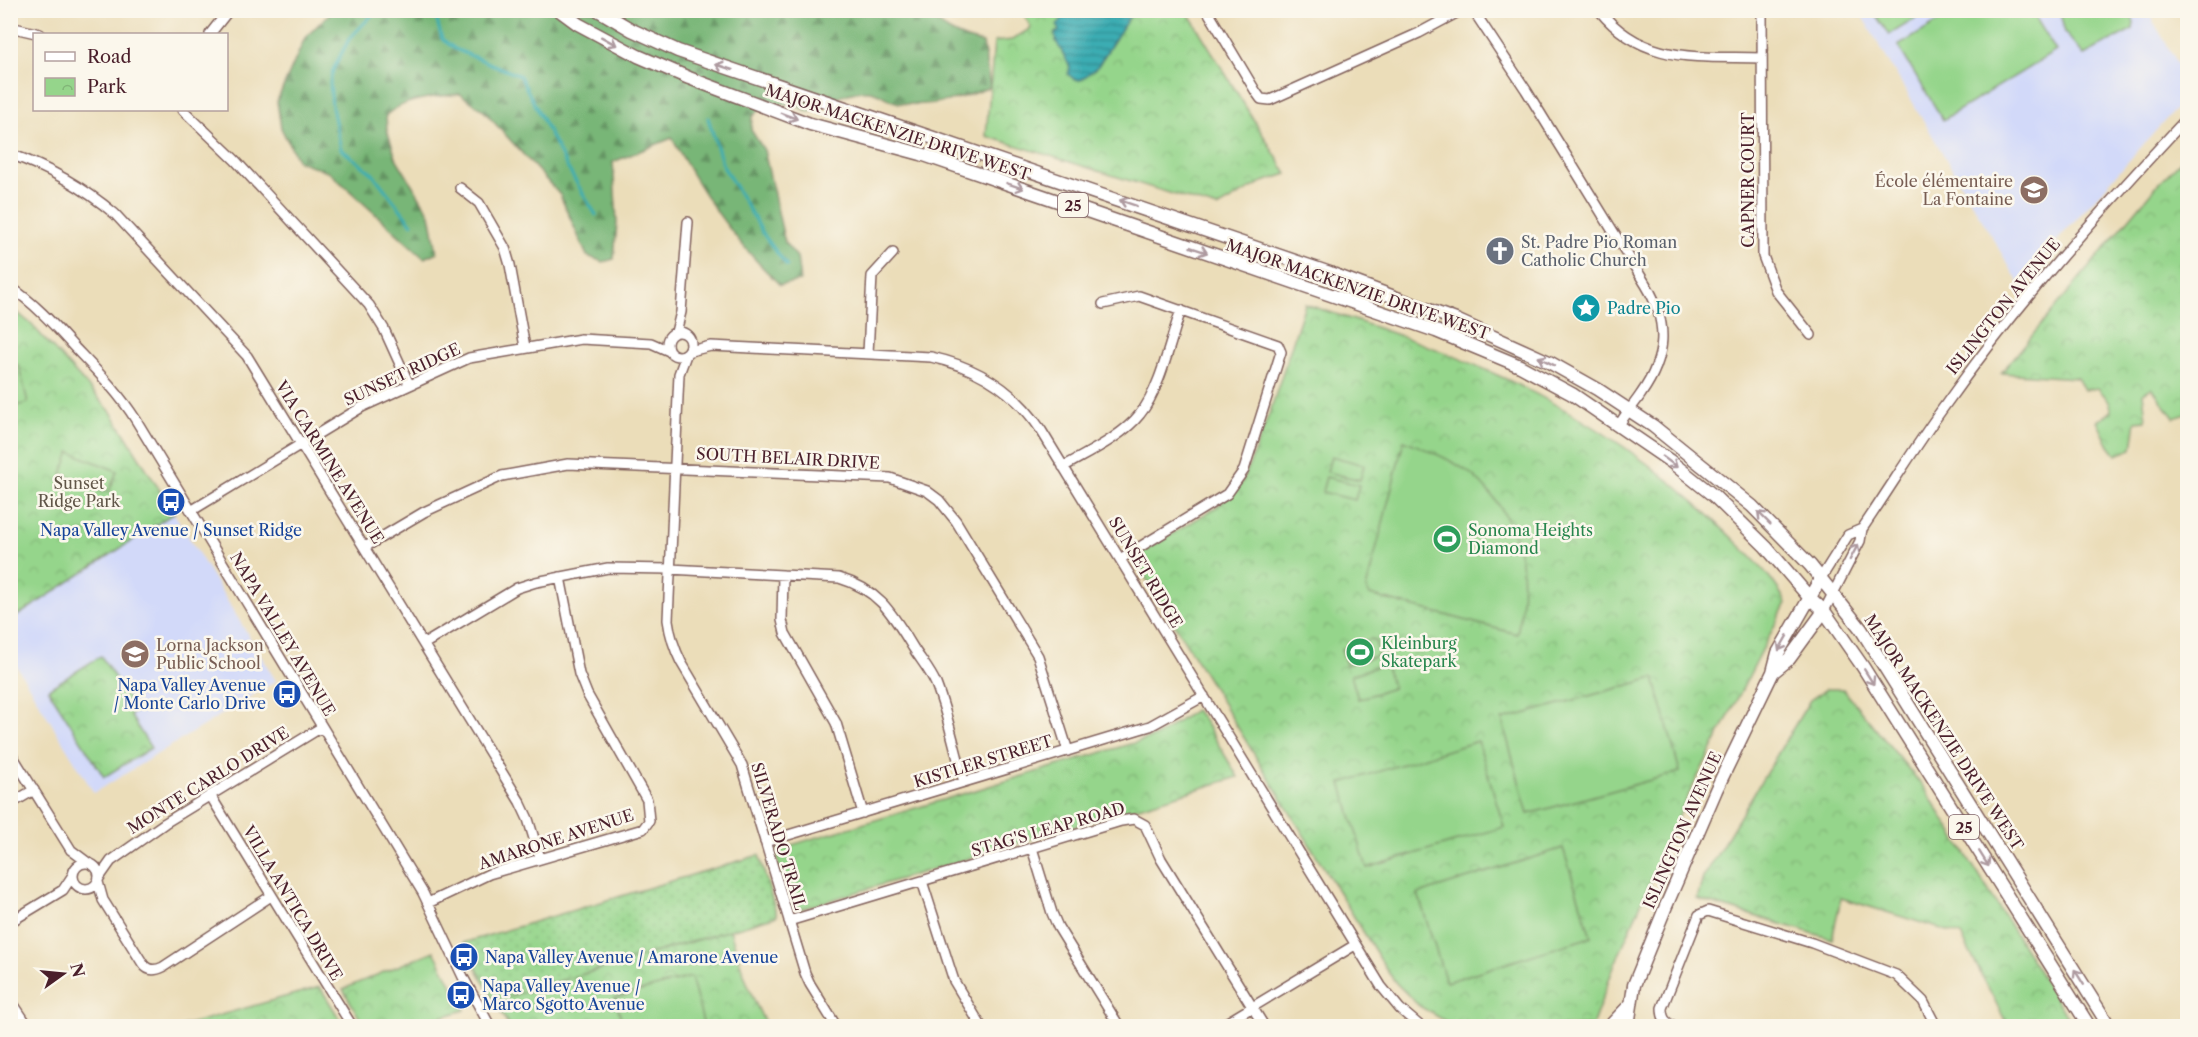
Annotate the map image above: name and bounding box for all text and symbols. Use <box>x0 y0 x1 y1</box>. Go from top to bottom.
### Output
legend <box>33 33 228 111</box>
one-way arrow <box>600 36 618 47</box>
text: Road <box>87 46 132 68</box>
one-way arrow <box>715 60 734 71</box>
text: Park <box>87 76 128 98</box>
street label: MAJOR MACKENZIE DRIVE WEST <box>763 80 1033 184</box>
one-way arrow <box>779 111 798 122</box>
street label: CAPNER COURT <box>1738 112 1758 248</box>
place label: École élémentaire La Fontaine <box>1875 171 2013 209</box>
school or university icon: École élémentaire La Fontaine <box>2018 174 2050 206</box>
one-way arrow <box>1005 181 1024 192</box>
road number: 25 <box>1058 193 1088 217</box>
one-way arrow <box>1119 197 1137 208</box>
place label: St. Padre Pio Roman Catholic Church <box>1521 232 1677 270</box>
street label: MAJOR MACKENZIE DRIVE WEST <box>1224 234 1492 344</box>
street label: ISLINGTON AVENUE <box>1942 234 2064 378</box>
church icon: St. Padre Pio Roman Catholic Church <box>1484 235 1516 267</box>
one-way arrow <box>1189 246 1208 257</box>
place icon: Padre Pio <box>1570 292 1602 324</box>
place label: Padre Pio <box>1607 298 1681 318</box>
street label: SUNSET RIDGE <box>341 338 463 410</box>
one-way arrow <box>1537 354 1555 366</box>
street label: VIA CARMINE AVENUE <box>271 376 388 547</box>
street label: SOUTH BELAIR DRIVE <box>696 443 880 473</box>
one-way arrow <box>1662 456 1678 468</box>
park label: Sunset Ridge Park <box>38 473 121 511</box>
bus stop icon: Napa Valley Avenue / Sunset Ridge <box>155 486 187 518</box>
one-way arrow <box>1756 510 1771 525</box>
street label: SUNSET RIDGE <box>1105 513 1187 631</box>
place label: Napa Valley Avenue / Sunset Ridge <box>40 520 302 540</box>
place label: Sonoma Heights Diamond <box>1468 520 1593 558</box>
sports icon: Sonoma Heights Diamond <box>1431 523 1463 555</box>
one-way arrow <box>1849 543 1861 561</box>
street label: NAPA VALLEY AVENUE <box>226 548 340 720</box>
street label: MAJOR MACKENZIE DRIVE WEST <box>1860 610 2028 854</box>
place label: Kleinburg Skatepark <box>1381 633 1458 671</box>
one-way arrow <box>1777 634 1789 651</box>
place label: Lorna Jackson Public School <box>156 635 264 673</box>
sports icon: Kleinburg Skatepark <box>1344 636 1376 668</box>
school or university icon: Lorna Jackson Public School <box>119 638 151 670</box>
one-way arrow <box>1863 668 1875 685</box>
place label: Napa Valley Avenue / Monte Carlo Drive <box>114 675 266 713</box>
bus stop icon: Napa Valley Avenue / Monte Carlo Drive <box>271 678 303 710</box>
street label: MONTE CARLO DRIVE <box>124 722 292 838</box>
street label: KISTLER STREET <box>911 730 1055 792</box>
street label: ISLINGTON AVENUE <box>1638 748 1726 912</box>
street label: SILVERADO TRAIL <box>747 760 811 913</box>
street label: STAG'S LEAP ROAD <box>969 797 1127 861</box>
street label: AMARONE AVENUE <box>475 804 636 874</box>
road number: 25 <box>1949 815 1979 839</box>
street label: VILLA ANTICA DRIVE <box>238 821 347 984</box>
one-way arrow <box>1978 851 1991 868</box>
bus stop icon: Napa Valley Avenue / Amarone Avenue <box>448 941 480 973</box>
north arrow <box>33 944 93 1004</box>
place label: Napa Valley Avenue / Amarone Avenue <box>485 947 778 967</box>
text: N <box>66 961 89 980</box>
one-way arrow <box>2072 968 2085 985</box>
place label: Napa Valley Avenue / Marco Sgotto Avenue <box>482 976 645 1014</box>
bus stop icon: Napa Valley Avenue / Marco Sgotto Avenue <box>445 979 477 1011</box>

